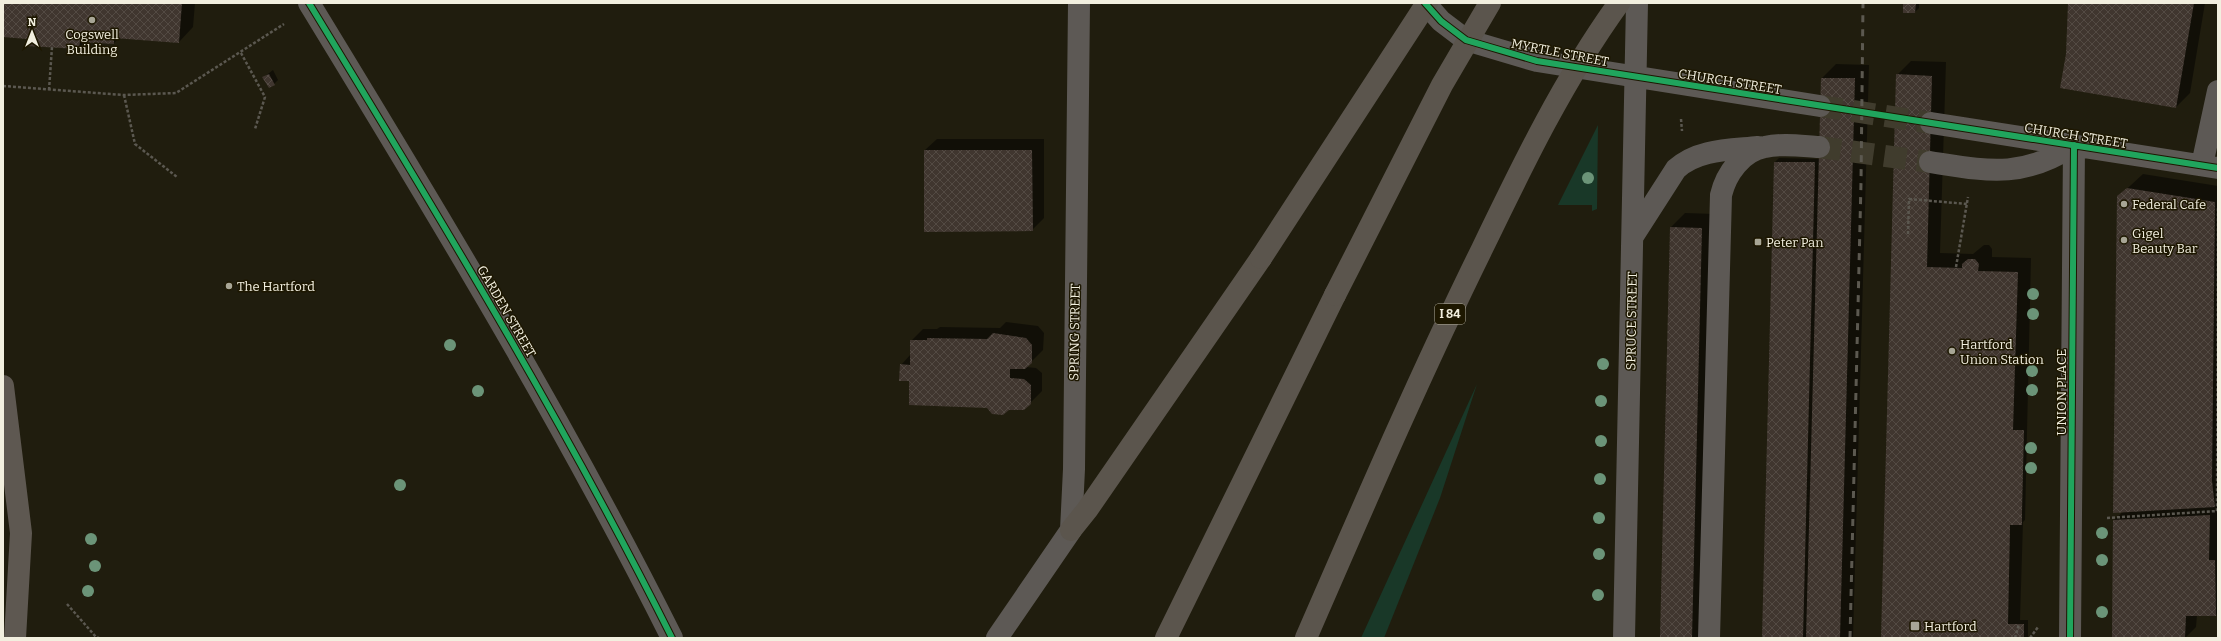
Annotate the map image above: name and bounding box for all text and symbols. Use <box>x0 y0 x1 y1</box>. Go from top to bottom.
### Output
north arrow <box>12 12 52 52</box>
marker: Cogswell Building <box>87 15 97 25</box>
text: N <box>28 16 37 29</box>
place label: Cogswell Building <box>65 27 119 57</box>
street label: MYRTLE STREET <box>1510 36 1610 69</box>
street label: CHURCH STREET <box>1677 66 1783 97</box>
street label: CHURCH STREET <box>2023 120 2129 151</box>
place label: Federal Cafe <box>2132 197 2206 212</box>
marker: Federal Cafe <box>2119 199 2129 209</box>
place label: Gigel Beauty Bar <box>2132 226 2198 256</box>
place label: Peter Pan <box>1766 235 1824 250</box>
marker: Gigel Beauty Bar <box>2119 235 2129 245</box>
marker: Peter Pan <box>1753 237 1763 247</box>
street label: GARDEN STREET <box>474 263 539 360</box>
street label: SPRUCE STREET <box>1623 271 1640 370</box>
place label: The Hartford <box>237 279 315 294</box>
marker: The Hartford <box>224 281 234 291</box>
street label: SPRING STREET <box>1066 283 1083 381</box>
road number: I 84 <box>1435 304 1465 324</box>
place label: Hartford Union Station <box>1960 337 2045 367</box>
marker: Hartford Union Station <box>1947 346 1957 356</box>
street label: UNION PLACE <box>2054 349 2069 435</box>
place label: Hartford <box>1924 619 1977 634</box>
marker: Hartford <box>1909 620 1921 632</box>

